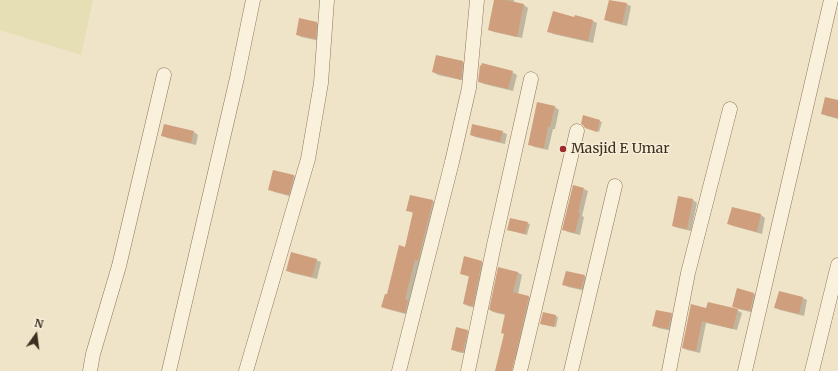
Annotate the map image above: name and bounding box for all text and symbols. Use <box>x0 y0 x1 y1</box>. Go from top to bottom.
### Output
place label: Masjid E Umar <box>571 141 669 157</box>
marker: Masjid E Umar <box>558 144 568 154</box>
north arrow <box>16 315 56 355</box>
text: N <box>33 316 45 331</box>

